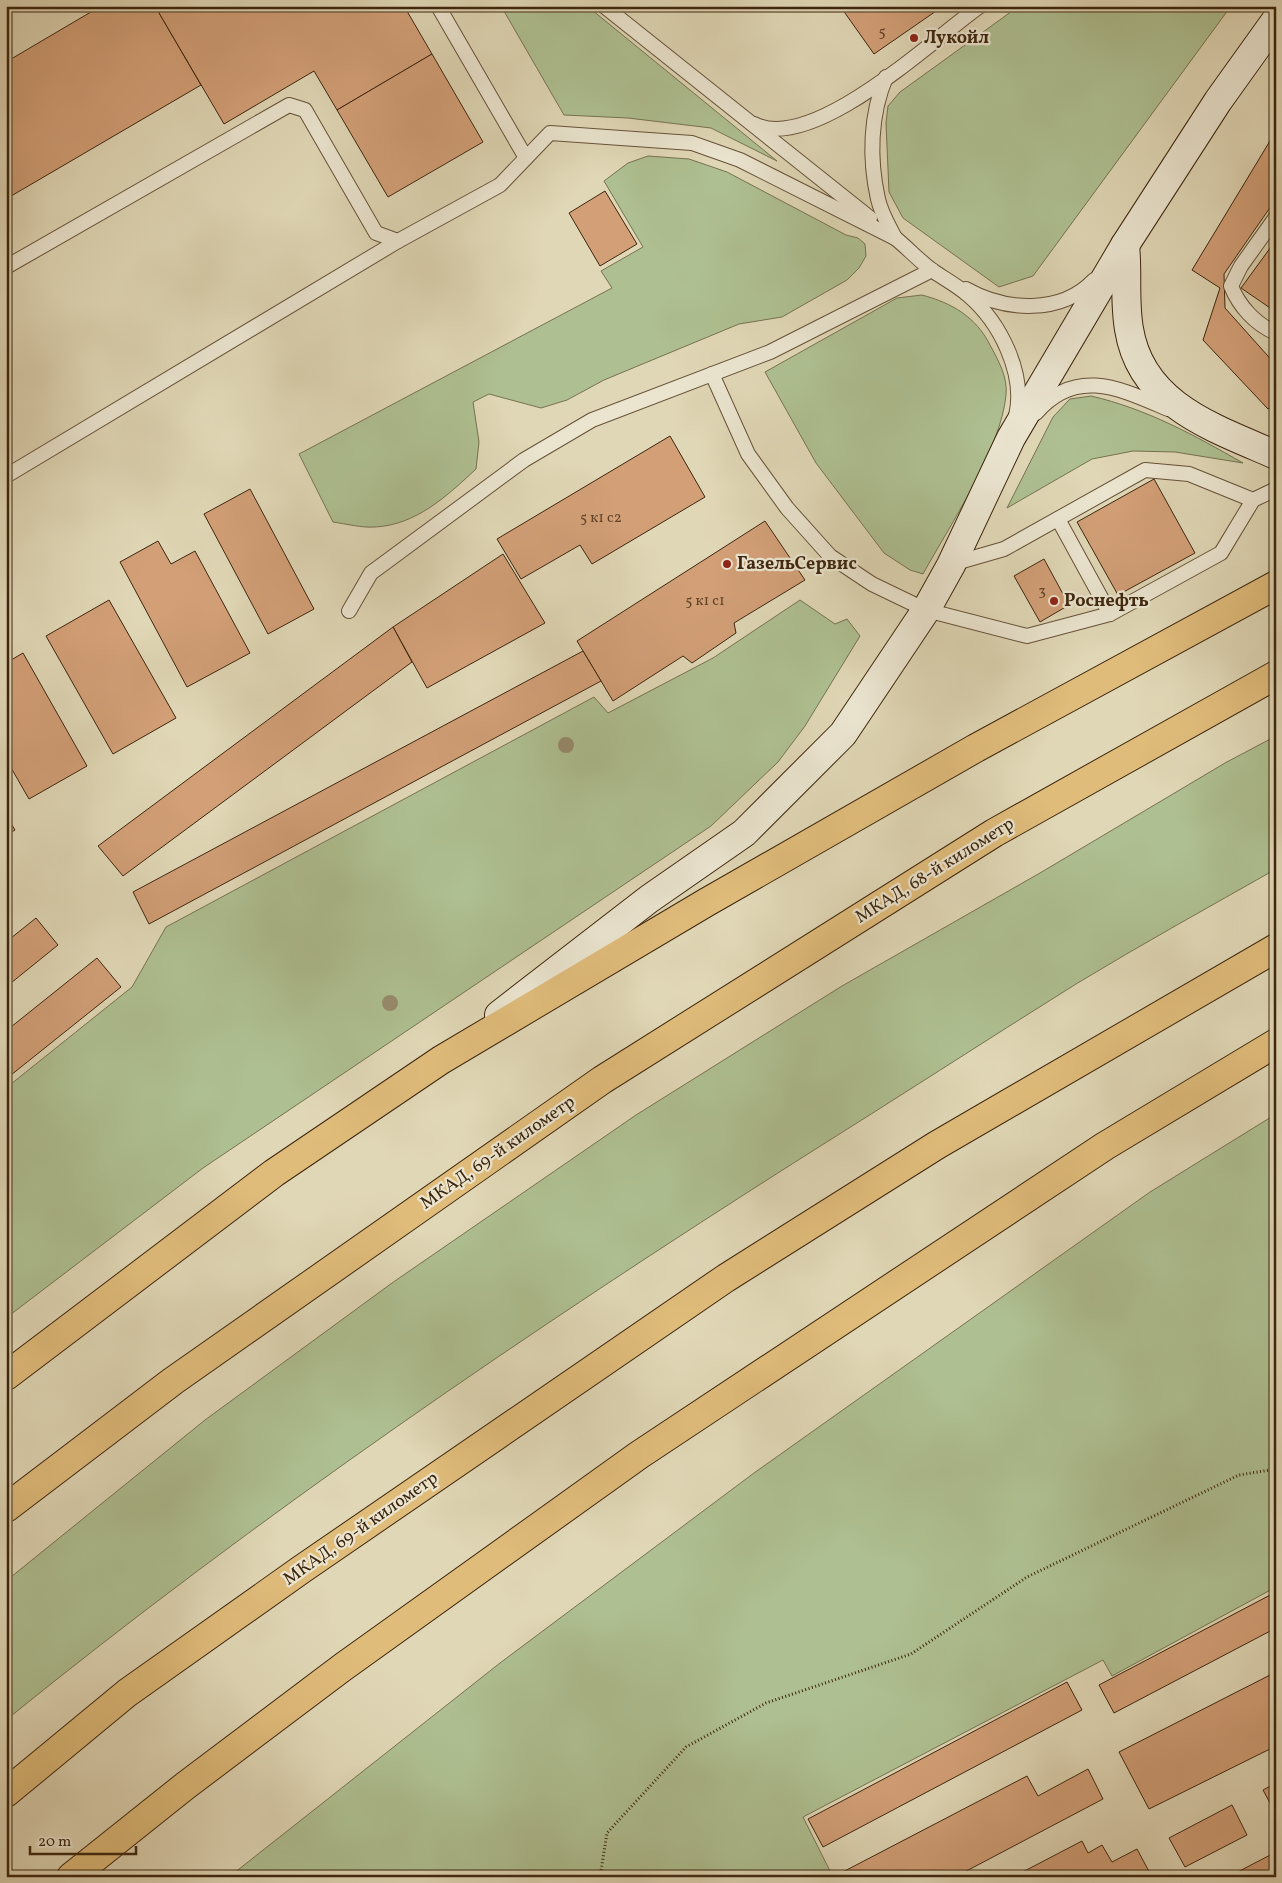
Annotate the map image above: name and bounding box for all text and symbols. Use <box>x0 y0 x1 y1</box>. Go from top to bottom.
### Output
house number: 5 <box>878 22 886 43</box>
place label: Лукойл <box>924 26 989 51</box>
marker: Лукойл <box>908 32 920 44</box>
house number: 5 к1 с2 <box>580 508 622 529</box>
place label: ГазельСервис <box>737 552 857 577</box>
marker: ГазельСервис <box>721 558 733 570</box>
house number: 3 <box>1038 581 1046 602</box>
place label: Роснефть <box>1064 589 1149 614</box>
house number: 5 к1 с1 <box>685 591 725 612</box>
marker: Роснефть <box>1048 595 1060 607</box>
street label: МКАД, 68-й километр <box>851 812 1019 930</box>
street label: МКАД, 69-й километр <box>416 1090 580 1216</box>
street label: МКАД, 69-й километр <box>279 1466 443 1592</box>
scale bar <box>30 1823 136 1855</box>
text: 20 m <box>38 1832 71 1853</box>

